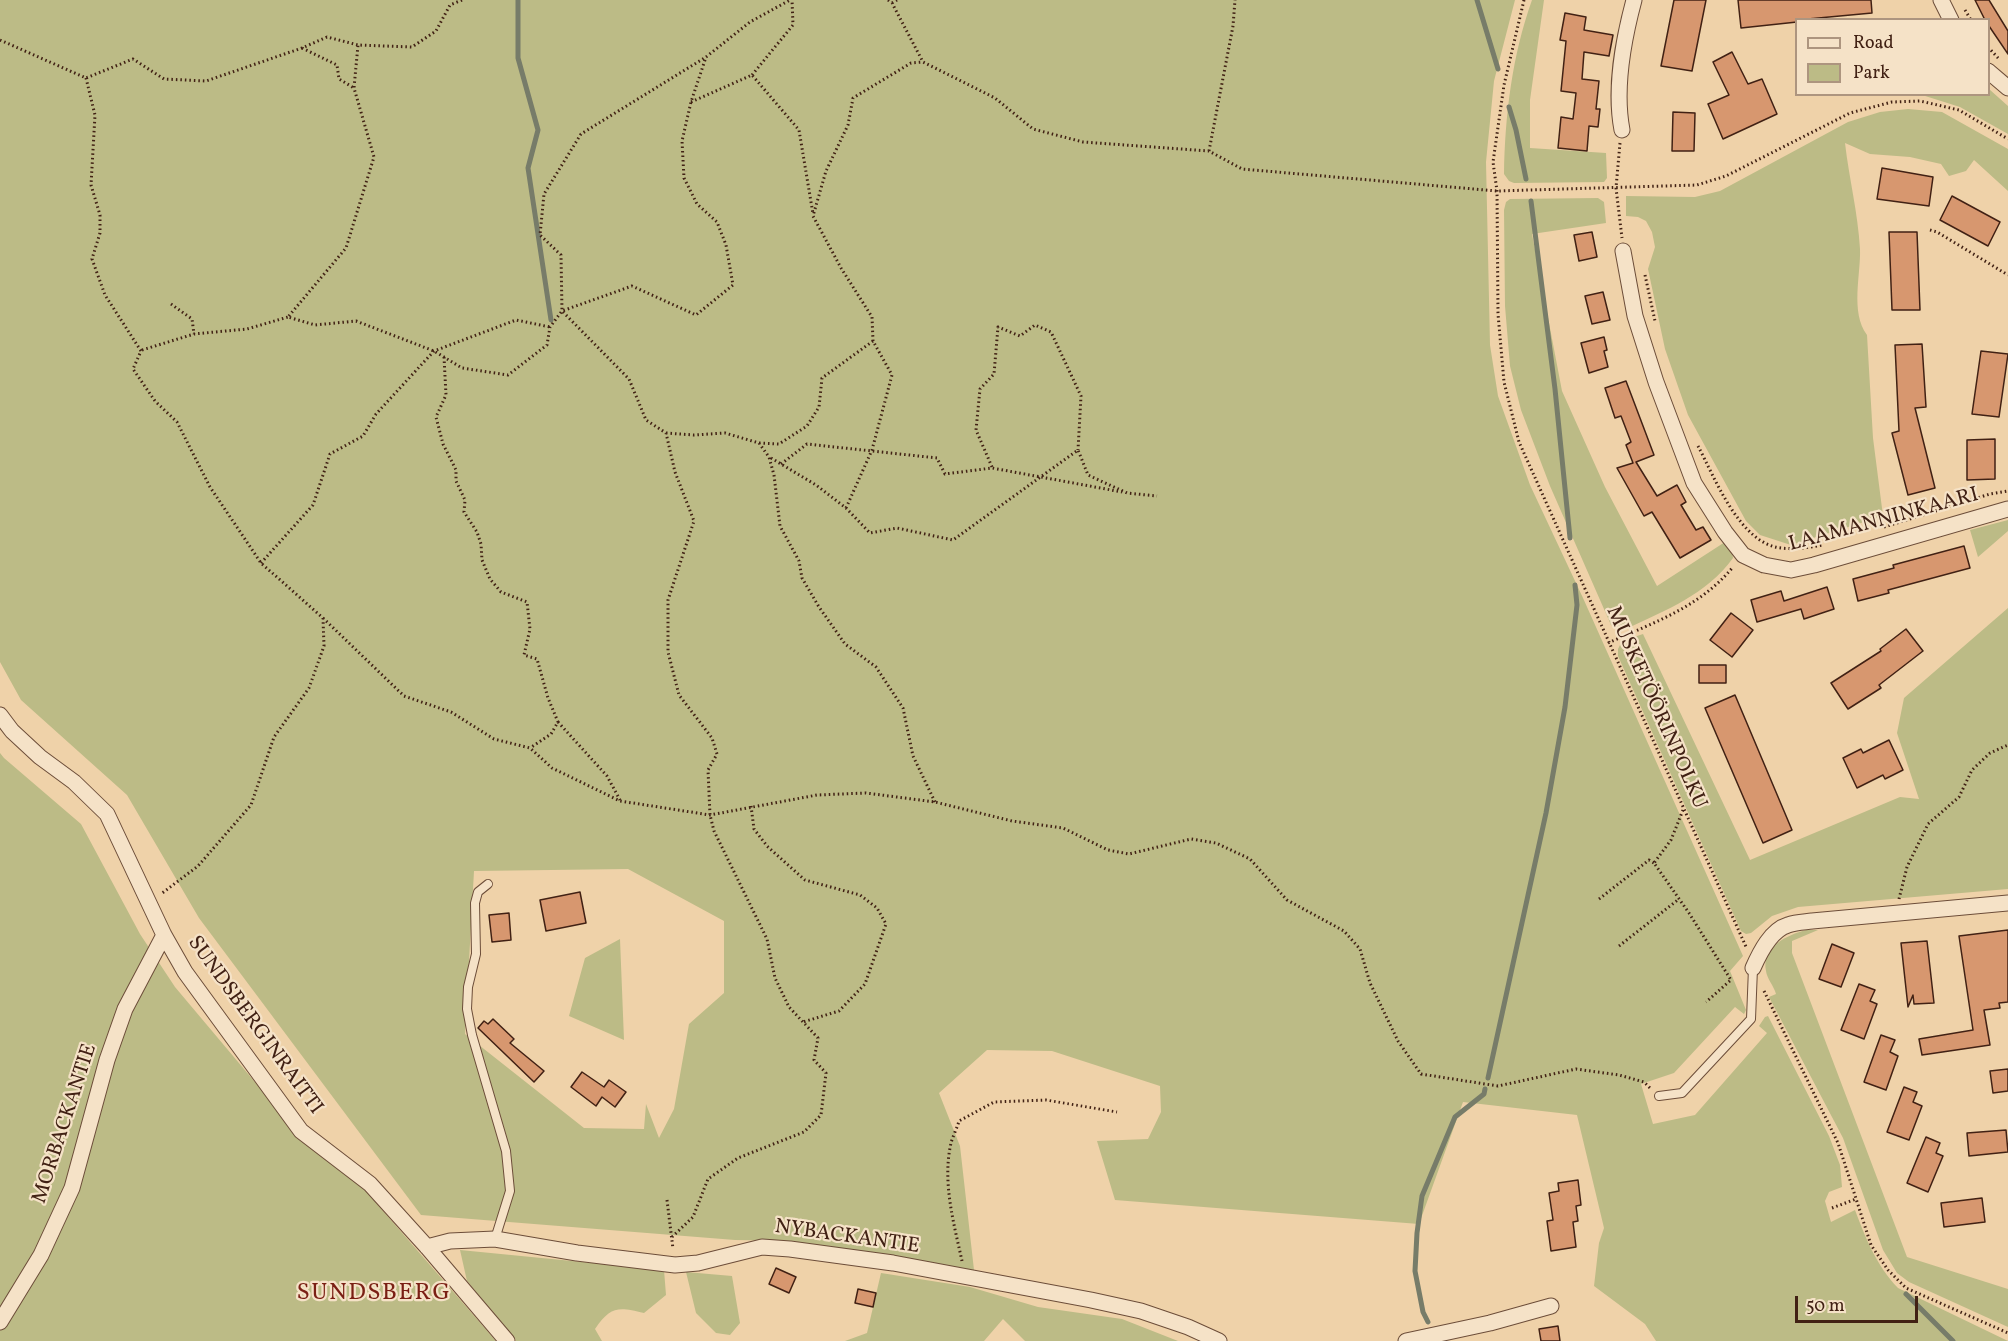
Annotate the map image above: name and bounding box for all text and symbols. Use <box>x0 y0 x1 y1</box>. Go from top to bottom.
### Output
legend <box>1795 18 1990 96</box>
text: Road <box>1853 31 1894 56</box>
text: Park <box>1853 61 1890 86</box>
street label: LAAMANNINKAARI <box>1786 484 1982 558</box>
street label: MUSKETÖÖRINPOLKU <box>1599 603 1711 813</box>
street label: SUNDSBERGINRAITTI <box>181 932 327 1120</box>
street label: MORBACKANTIE <box>28 1041 104 1207</box>
street label: NYBACKANTIE <box>773 1215 921 1261</box>
district label: SUNDSBERG <box>297 1281 451 1309</box>
scale bar <box>1798 1284 1921 1322</box>
text: 50 m <box>1806 1294 1845 1319</box>

